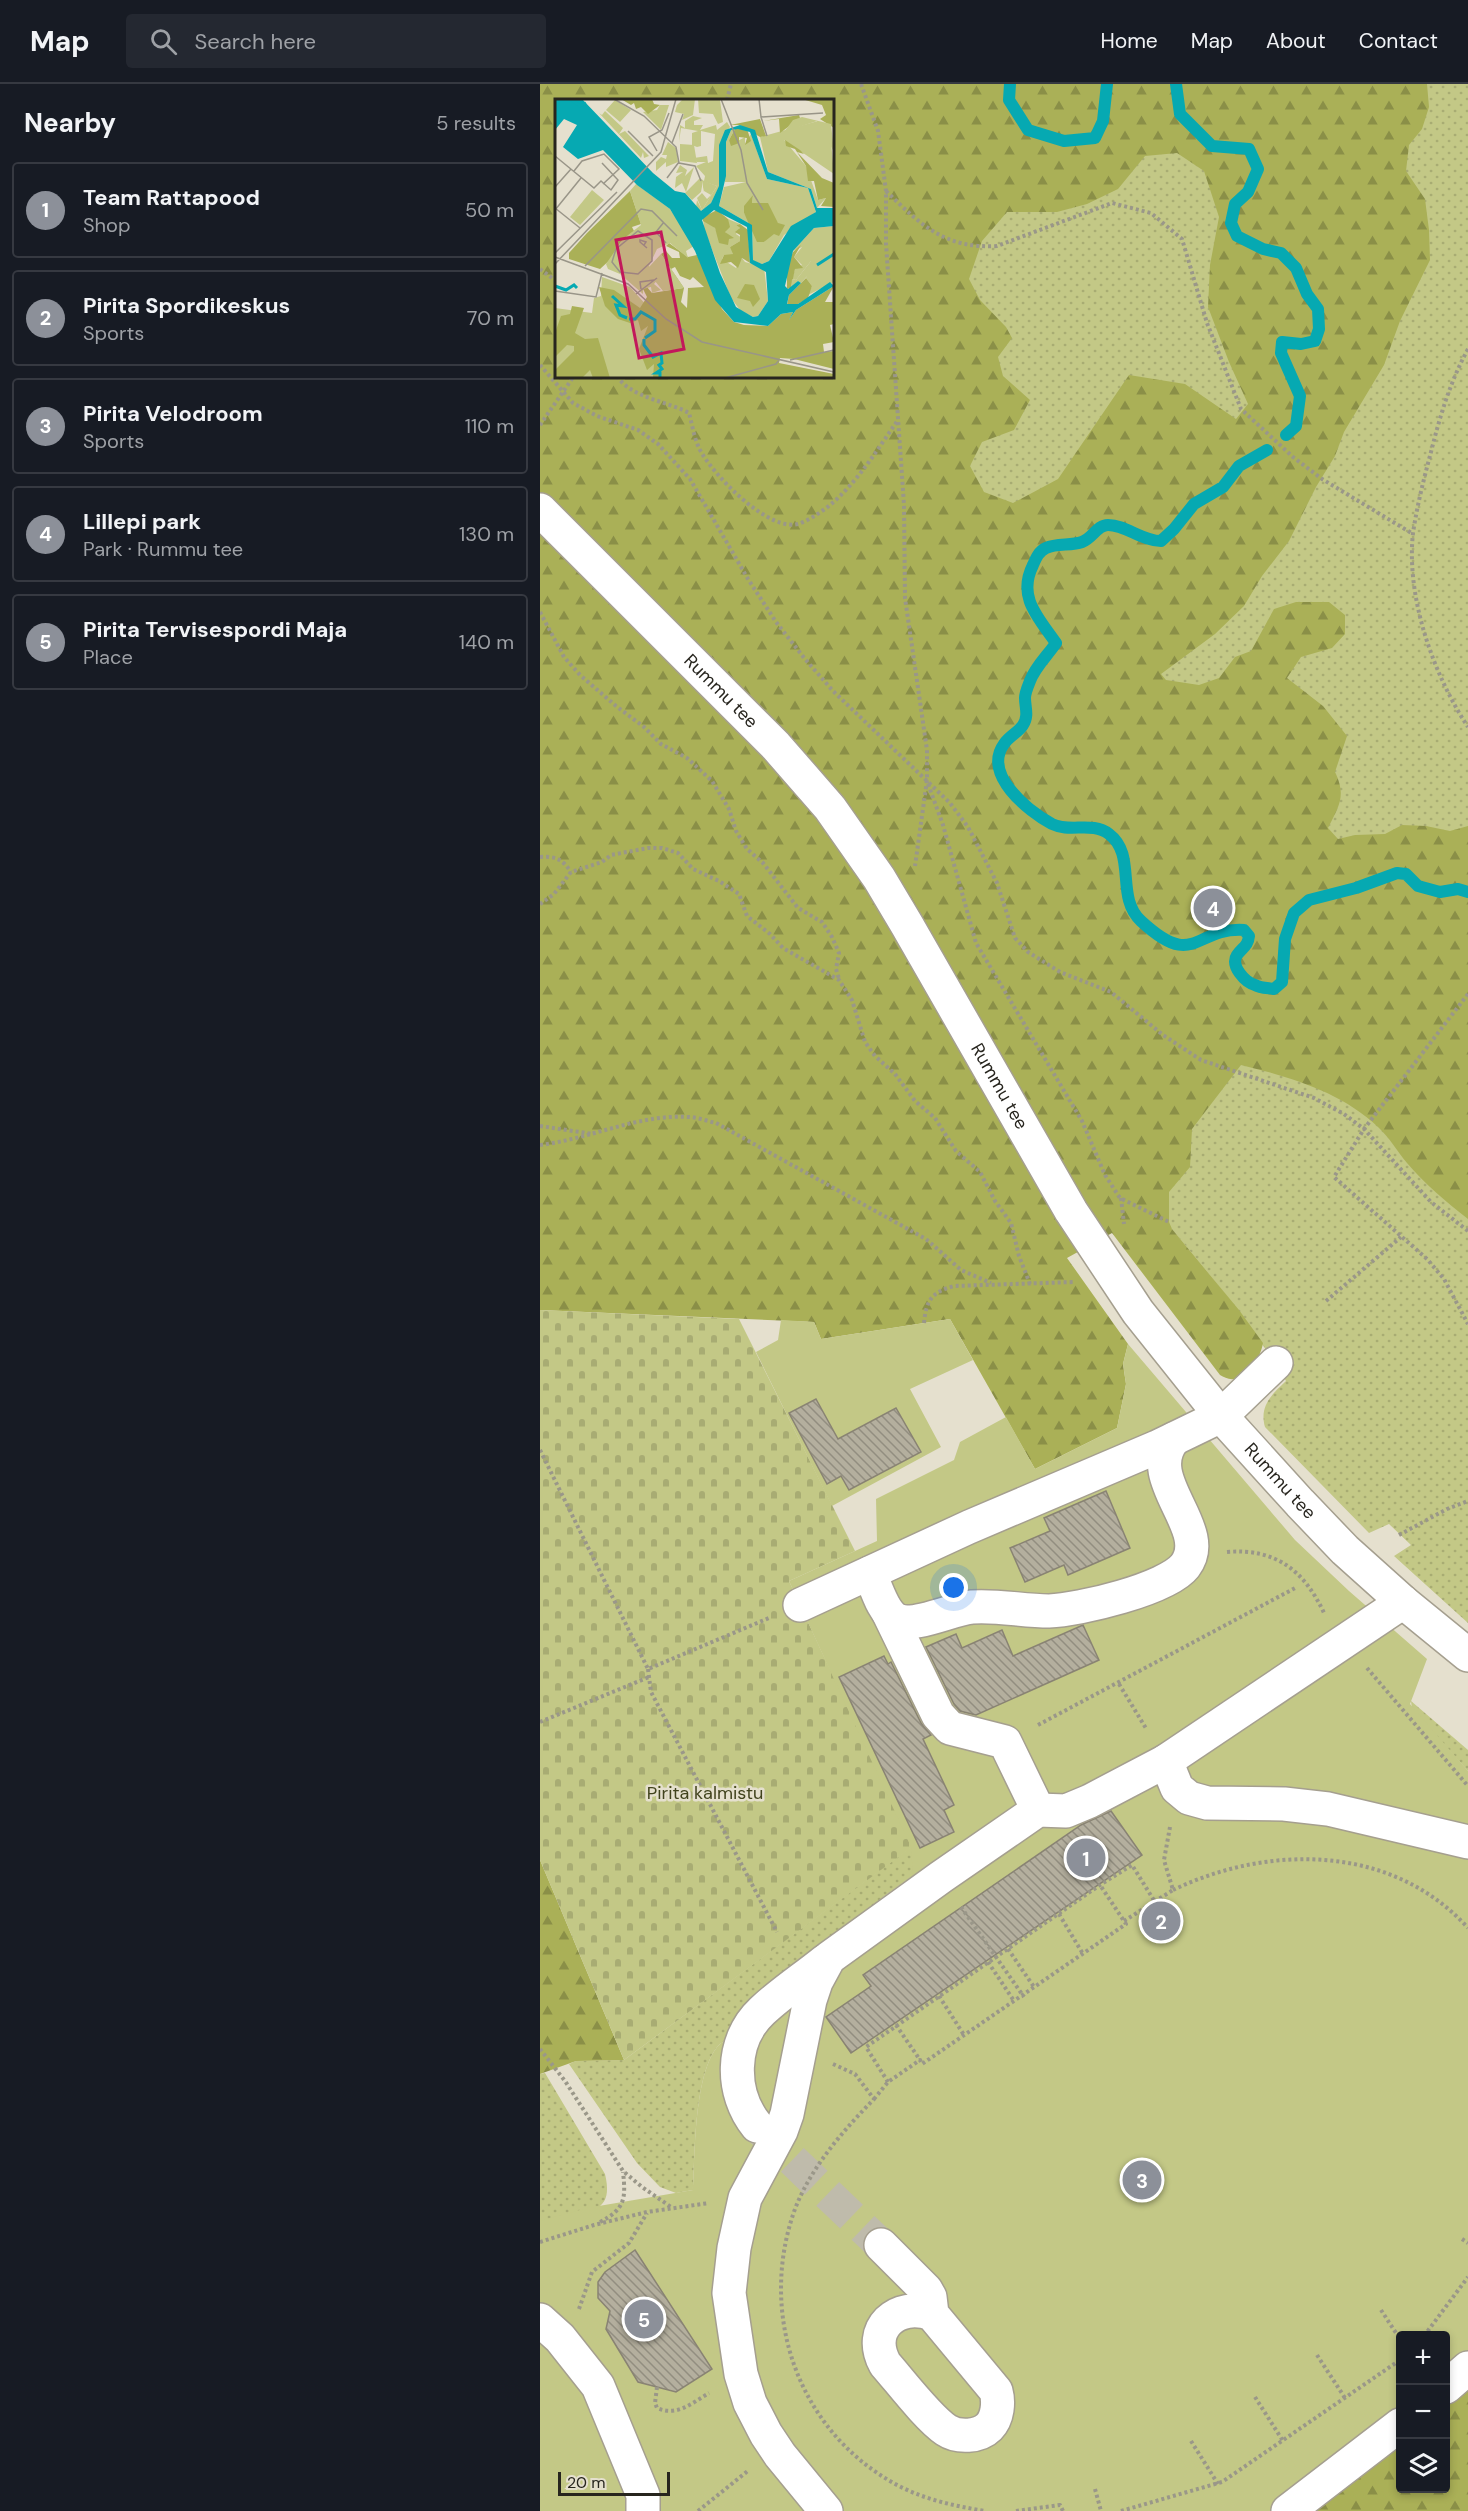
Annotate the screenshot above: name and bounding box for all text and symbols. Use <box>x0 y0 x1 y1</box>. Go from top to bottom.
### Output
search box <box>126 14 546 68</box>
text: Map <box>30 23 90 60</box>
icon: search <box>147 25 180 58</box>
text: Search here <box>195 27 316 56</box>
text: Home <box>1100 27 1158 55</box>
text: Map <box>1191 27 1233 55</box>
text: About <box>1266 27 1326 55</box>
text: Contact <box>1359 27 1438 55</box>
inset map <box>555 99 834 378</box>
text: Nearby <box>24 106 116 140</box>
text: 5 results <box>436 110 516 136</box>
text: Team Rattapood <box>83 183 260 212</box>
text: 1 <box>42 197 49 223</box>
text: 50 m <box>465 197 514 223</box>
text: Shop <box>83 212 130 238</box>
text: Pirita Spordikeskus <box>83 291 290 320</box>
text: 2 <box>40 305 51 331</box>
text: 70 m <box>467 305 514 331</box>
text: Sports <box>83 320 144 346</box>
text: Pirita Velodroom <box>83 399 263 428</box>
text: 3 <box>39 413 52 439</box>
text: 110 m <box>465 413 514 439</box>
text: Sports <box>83 428 144 454</box>
text: Lillepi park <box>83 507 201 536</box>
text: 4 <box>39 521 52 547</box>
text: 130 m <box>459 521 514 547</box>
text: Park · Rummu tee <box>83 536 243 562</box>
text: Pirita Tervisespordi Maja <box>83 615 347 644</box>
text: 5 <box>39 629 52 655</box>
text: 140 m <box>459 629 514 655</box>
text: Place <box>83 644 133 670</box>
street label: Rummu tee <box>679 649 763 733</box>
pin: 4 <box>1194 886 1232 930</box>
street label: Rummu tee <box>965 1039 1034 1134</box>
street label: Rummu tee <box>1239 1438 1321 1524</box>
your location <box>939 1573 968 1602</box>
park label: Pirita kalmistu <box>647 1781 763 1805</box>
pin: 1 <box>1066 1836 1106 1880</box>
pin: 2 <box>1142 1898 1180 1944</box>
pin: 3 <box>1122 2158 1162 2202</box>
pin: 5 <box>624 2296 664 2342</box>
map controls <box>1396 2331 1450 2493</box>
button: + <box>1396 2331 1450 2385</box>
button: − <box>1396 2385 1450 2439</box>
button: layers <box>1396 2439 1450 2493</box>
scale bar <box>558 2469 670 2496</box>
text: 20 m <box>567 2472 606 2493</box>

